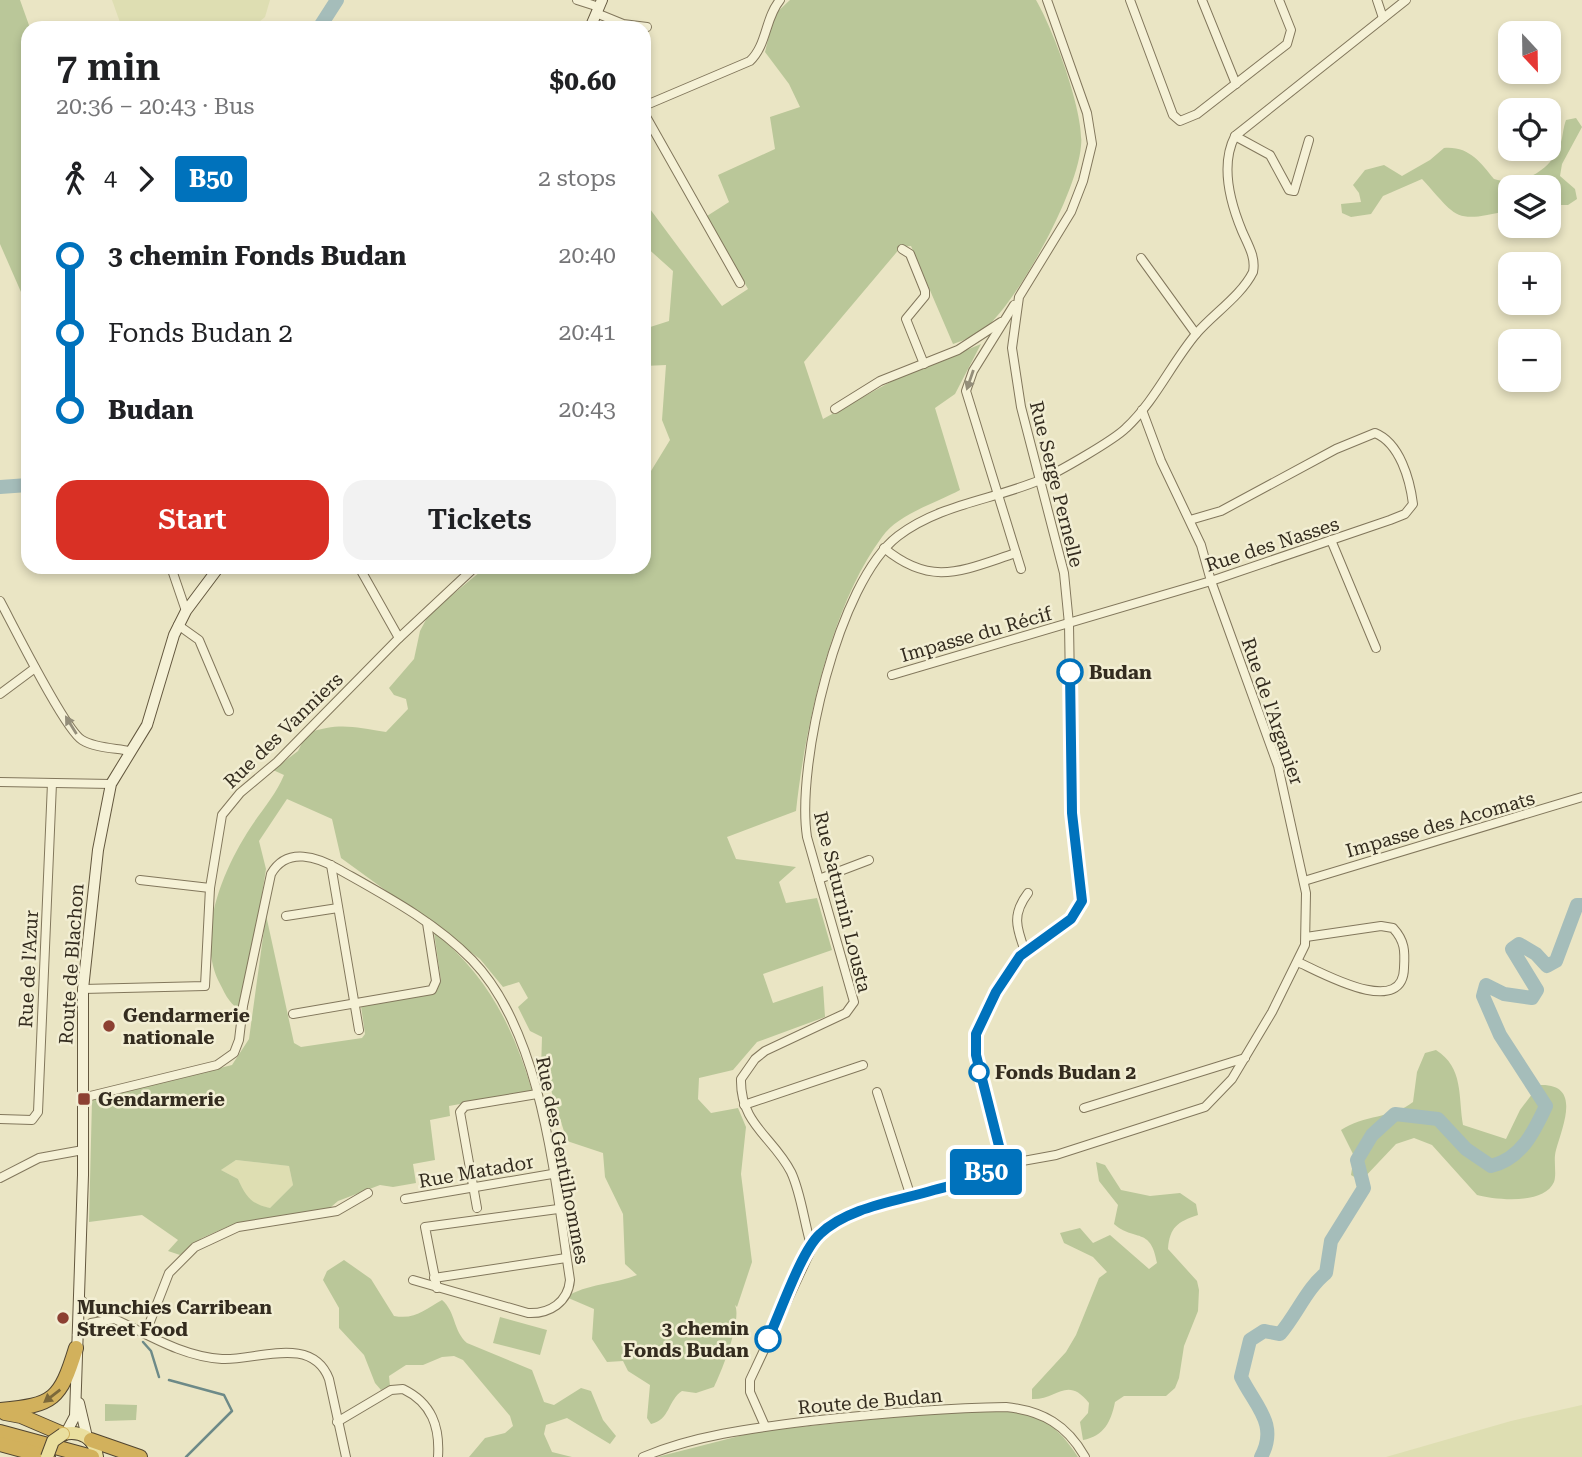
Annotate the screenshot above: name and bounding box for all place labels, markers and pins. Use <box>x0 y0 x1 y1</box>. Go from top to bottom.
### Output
marker: Budan <box>1057 659 1083 685</box>
place label: Budan <box>1089 661 1152 684</box>
place label: Gendarmerie nationale <box>123 1004 250 1049</box>
marker: Gendarmerie nationale <box>101 1018 117 1034</box>
place label: Fonds Budan 2 <box>995 1061 1136 1084</box>
marker: Fonds Budan 2 <box>969 1062 989 1082</box>
place label: Gendarmerie <box>98 1088 225 1111</box>
marker: Gendarmerie <box>76 1091 92 1107</box>
place label: Munchies Carribean Street Food <box>77 1296 272 1341</box>
marker: Munchies Carribean Street Food <box>55 1310 71 1326</box>
place label: 3 chemin Fonds Budan <box>623 1317 749 1362</box>
marker: 3 chemin Fonds Budan <box>755 1326 781 1352</box>

